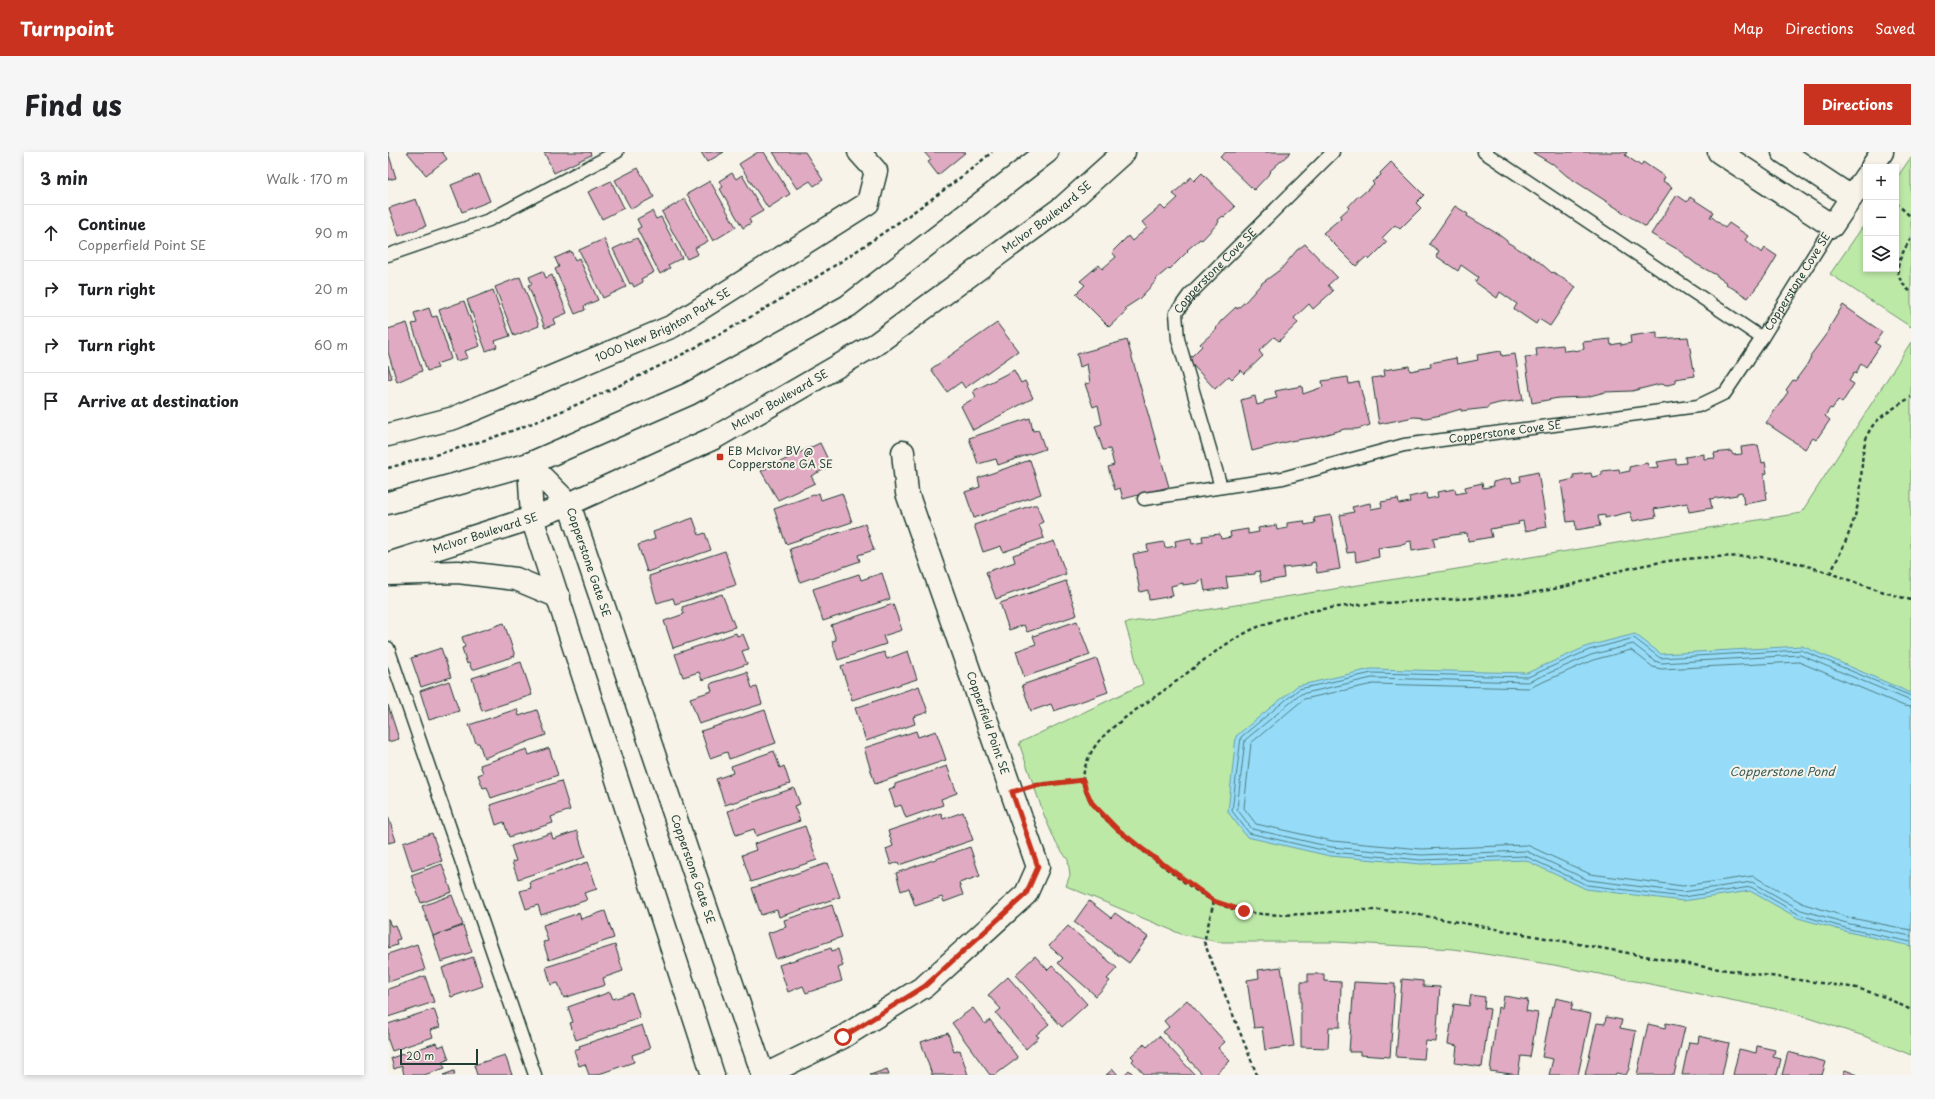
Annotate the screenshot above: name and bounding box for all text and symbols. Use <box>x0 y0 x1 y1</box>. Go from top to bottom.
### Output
text: Turnpoint <box>20 14 114 42</box>
text: Map <box>1733 18 1763 39</box>
text: Directions <box>1785 18 1853 39</box>
text: Saved <box>1875 18 1915 39</box>
text: Find us <box>24 83 122 126</box>
button: Directions <box>1804 84 1911 125</box>
map controls <box>1863 164 1899 272</box>
button: + <box>1863 164 1899 200</box>
text: 3 min <box>40 165 88 191</box>
text: Walk · 170 m <box>266 169 348 188</box>
street label: McIvor Boulevard SE <box>998 176 1095 257</box>
button: − <box>1863 200 1899 236</box>
text: Continue <box>78 212 146 235</box>
icon: ahead <box>40 222 62 244</box>
text: 90 m <box>315 223 348 242</box>
street label: Copperstone Cove SE <box>1169 224 1260 317</box>
street label: Copperstone Cove SE <box>1760 229 1834 334</box>
text: Copperfield Point SE <box>78 235 206 254</box>
button: layers <box>1863 236 1899 272</box>
text: Turn right <box>78 277 155 300</box>
icon: right <box>40 278 62 300</box>
text: 20 m <box>314 279 348 298</box>
street label: 1000 New Brighton Park SE <box>592 283 733 366</box>
text: Turn right <box>78 333 155 356</box>
icon: right <box>40 334 62 356</box>
text: 60 m <box>314 335 348 354</box>
street label: McIvor Boulevard SE <box>728 365 831 434</box>
text: Arrive at destination <box>78 389 239 412</box>
icon: arrive <box>40 390 62 412</box>
street label: Copperstone Cove SE <box>1448 415 1562 447</box>
place label: EB McIvor BV @ Copperstone GA SE <box>728 442 833 472</box>
marker: EB McIvor BV @ Copperstone GA SE <box>715 452 725 462</box>
street label: Copperstone Gate SE <box>563 505 616 619</box>
street label: McIvor Boulevard SE <box>430 508 540 557</box>
street label: Copperfield Point SE <box>963 669 1014 777</box>
water label: Copperstone Pond <box>1730 762 1836 780</box>
street label: Copperstone Gate SE <box>667 812 720 926</box>
route end <box>1235 902 1253 920</box>
route start <box>834 1028 852 1046</box>
scale bar <box>400 1047 478 1066</box>
text: 20 m <box>406 1047 434 1064</box>

